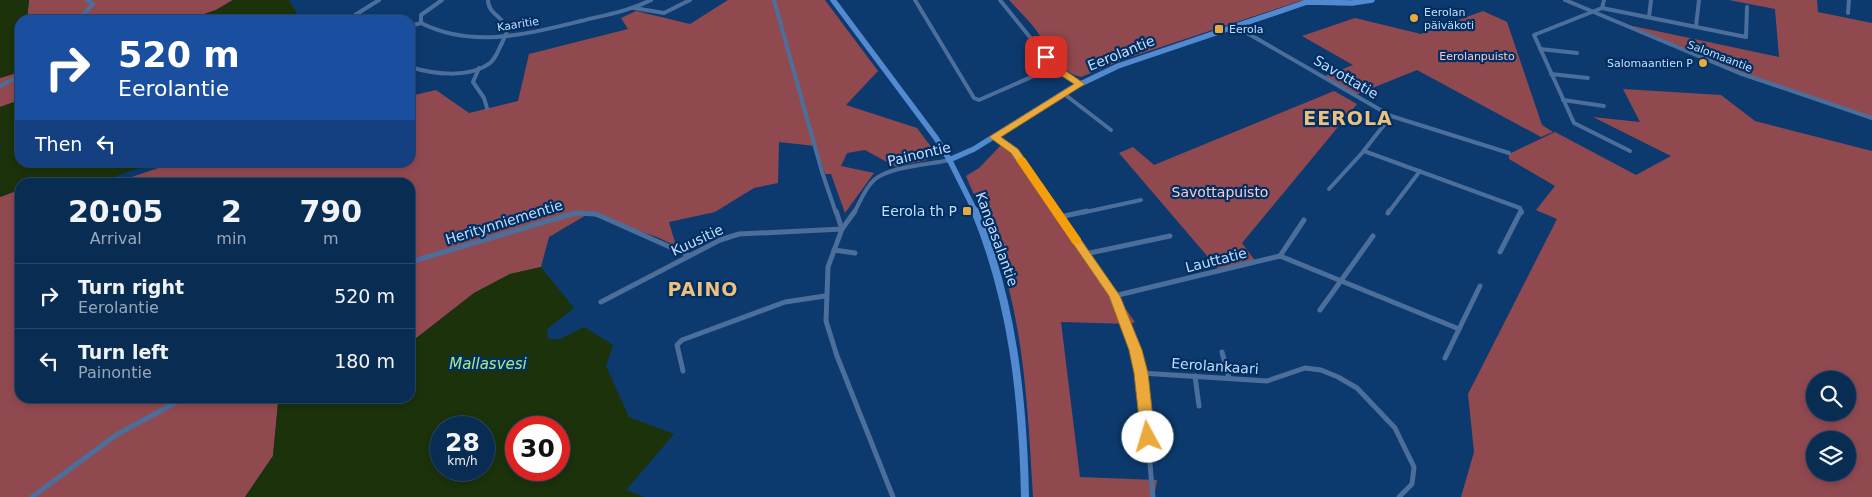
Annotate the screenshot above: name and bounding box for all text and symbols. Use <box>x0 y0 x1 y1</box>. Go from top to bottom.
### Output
place label: Eerolan päiväkoti <box>1424 6 1474 32</box>
marker: Eerolan päiväkoti <box>1408 12 1420 24</box>
street label: Kaaritie <box>496 15 540 34</box>
marker: Eerola <box>1213 23 1225 35</box>
place label: Eerola <box>1229 23 1264 36</box>
street label: Eerolantie <box>1085 32 1157 74</box>
icon: right <box>35 35 100 100</box>
text: 520 m <box>118 35 240 75</box>
pin <box>1025 36 1067 78</box>
street label: Salomaantie <box>1685 38 1754 75</box>
icon: arrive <box>1032 43 1060 71</box>
park label: Eerolanpuisto <box>1439 50 1515 63</box>
street label: Savottatie <box>1311 52 1381 102</box>
place label: Salomaantien P <box>1607 57 1693 70</box>
marker: Salomaantien P <box>1697 57 1709 69</box>
text: Eerolantie <box>118 76 229 101</box>
district label: EEROLA <box>1303 107 1393 129</box>
icon: left <box>92 130 120 158</box>
text: Then <box>35 133 82 155</box>
street label: Painontie <box>886 139 952 169</box>
park label: Savottapuisto <box>1172 184 1268 200</box>
street label: Kangasalantie <box>973 190 1021 288</box>
text: 20:05 <box>68 194 163 229</box>
text: 2 <box>221 194 242 229</box>
text: 790 <box>299 194 362 229</box>
street label: Heritynniementie <box>443 197 565 247</box>
place label: Eerola th P <box>881 203 957 219</box>
marker: Eerola th P <box>961 205 973 217</box>
street label: Kuusitie <box>669 221 725 259</box>
text: Arrival <box>90 229 142 248</box>
text: min <box>216 229 247 248</box>
text: m <box>323 229 339 248</box>
street label: Lauttatie <box>1184 245 1248 275</box>
text: Turn right <box>78 276 184 298</box>
district label: PAINO <box>667 278 739 300</box>
icon: right <box>35 282 63 310</box>
text: 520 m <box>334 285 395 307</box>
text: Eerolantie <box>78 298 159 317</box>
text: Turn left <box>78 341 169 363</box>
icon: left <box>35 347 63 375</box>
text: 180 m <box>334 350 395 372</box>
water label: Mallasvesi <box>449 355 528 373</box>
street label: Eerolankaari <box>1171 355 1259 377</box>
text: Painontie <box>78 363 152 382</box>
map controls <box>1806 371 1856 481</box>
button: search <box>1806 371 1856 421</box>
position arrow <box>1121 410 1173 462</box>
speed limit sign: 30 <box>505 416 570 481</box>
text: 28 <box>445 428 480 457</box>
button: layers <box>1806 431 1856 481</box>
text: km/h <box>447 454 478 468</box>

